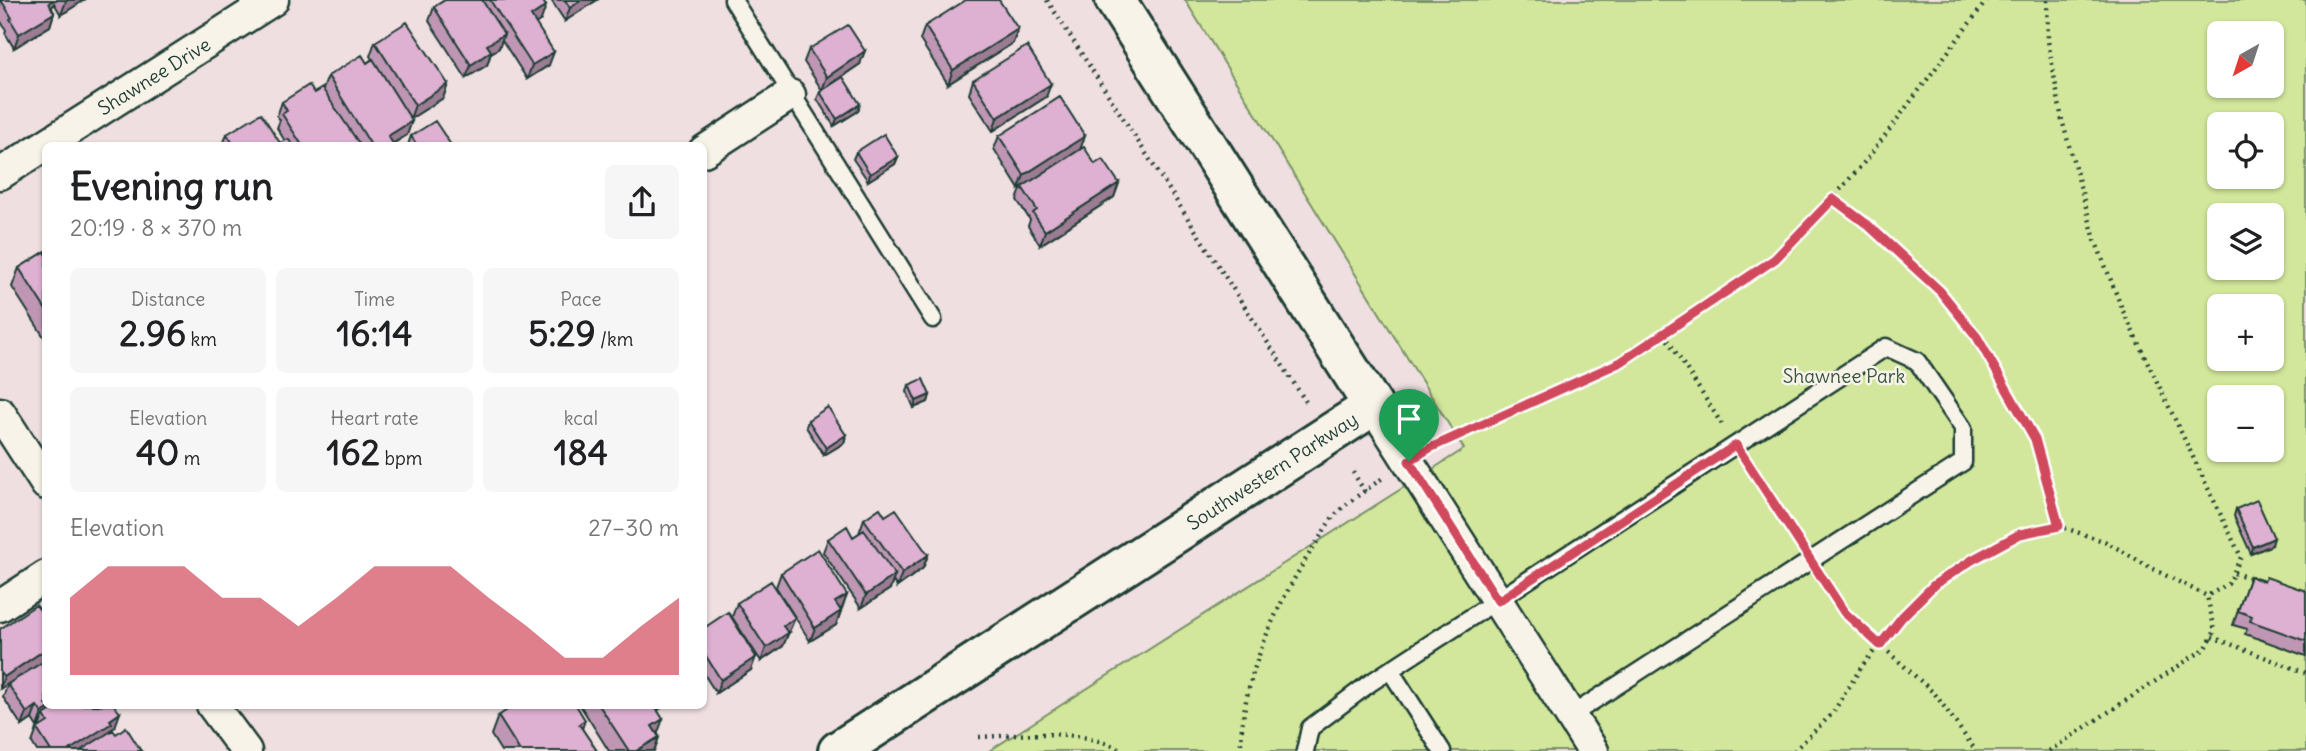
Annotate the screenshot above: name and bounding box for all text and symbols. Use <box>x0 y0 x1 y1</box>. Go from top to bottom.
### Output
north arrow <box>2207 21 2284 98</box>
map controls <box>2207 21 2284 462</box>
street label: Shawnee Drive <box>93 32 215 120</box>
button: locate <box>2207 112 2284 189</box>
text: Evening run <box>70 163 273 210</box>
button: share <box>605 165 679 239</box>
button: layers <box>2207 203 2284 280</box>
text: 20:19 · 8 × 370 m <box>70 213 242 242</box>
text: Distance <box>131 287 205 311</box>
text: Time <box>354 287 395 311</box>
text: Pace <box>560 287 601 311</box>
button: + <box>2207 294 2284 371</box>
text: 2.96 <box>119 311 186 355</box>
text: 16:14 <box>336 311 413 355</box>
text: 5:29 <box>528 311 596 355</box>
text: km <box>186 327 217 351</box>
text: /km <box>596 327 633 351</box>
park label: Shawnee Park <box>1783 364 1906 388</box>
button: − <box>2207 385 2284 462</box>
pin <box>1379 389 1439 461</box>
icon: arrive <box>1390 400 1428 438</box>
text: Elevation <box>129 406 207 430</box>
text: Heart rate <box>330 406 419 430</box>
text: kcal <box>564 406 598 430</box>
street label: Southwestern Parkway <box>1182 407 1362 535</box>
text: 40 <box>136 430 179 474</box>
text: 162 <box>327 430 380 474</box>
text: 184 <box>554 430 608 474</box>
text: m <box>179 446 200 470</box>
text: bpm <box>380 446 422 470</box>
text: Elevation <box>70 513 164 542</box>
text: 27–30 m <box>588 513 679 542</box>

